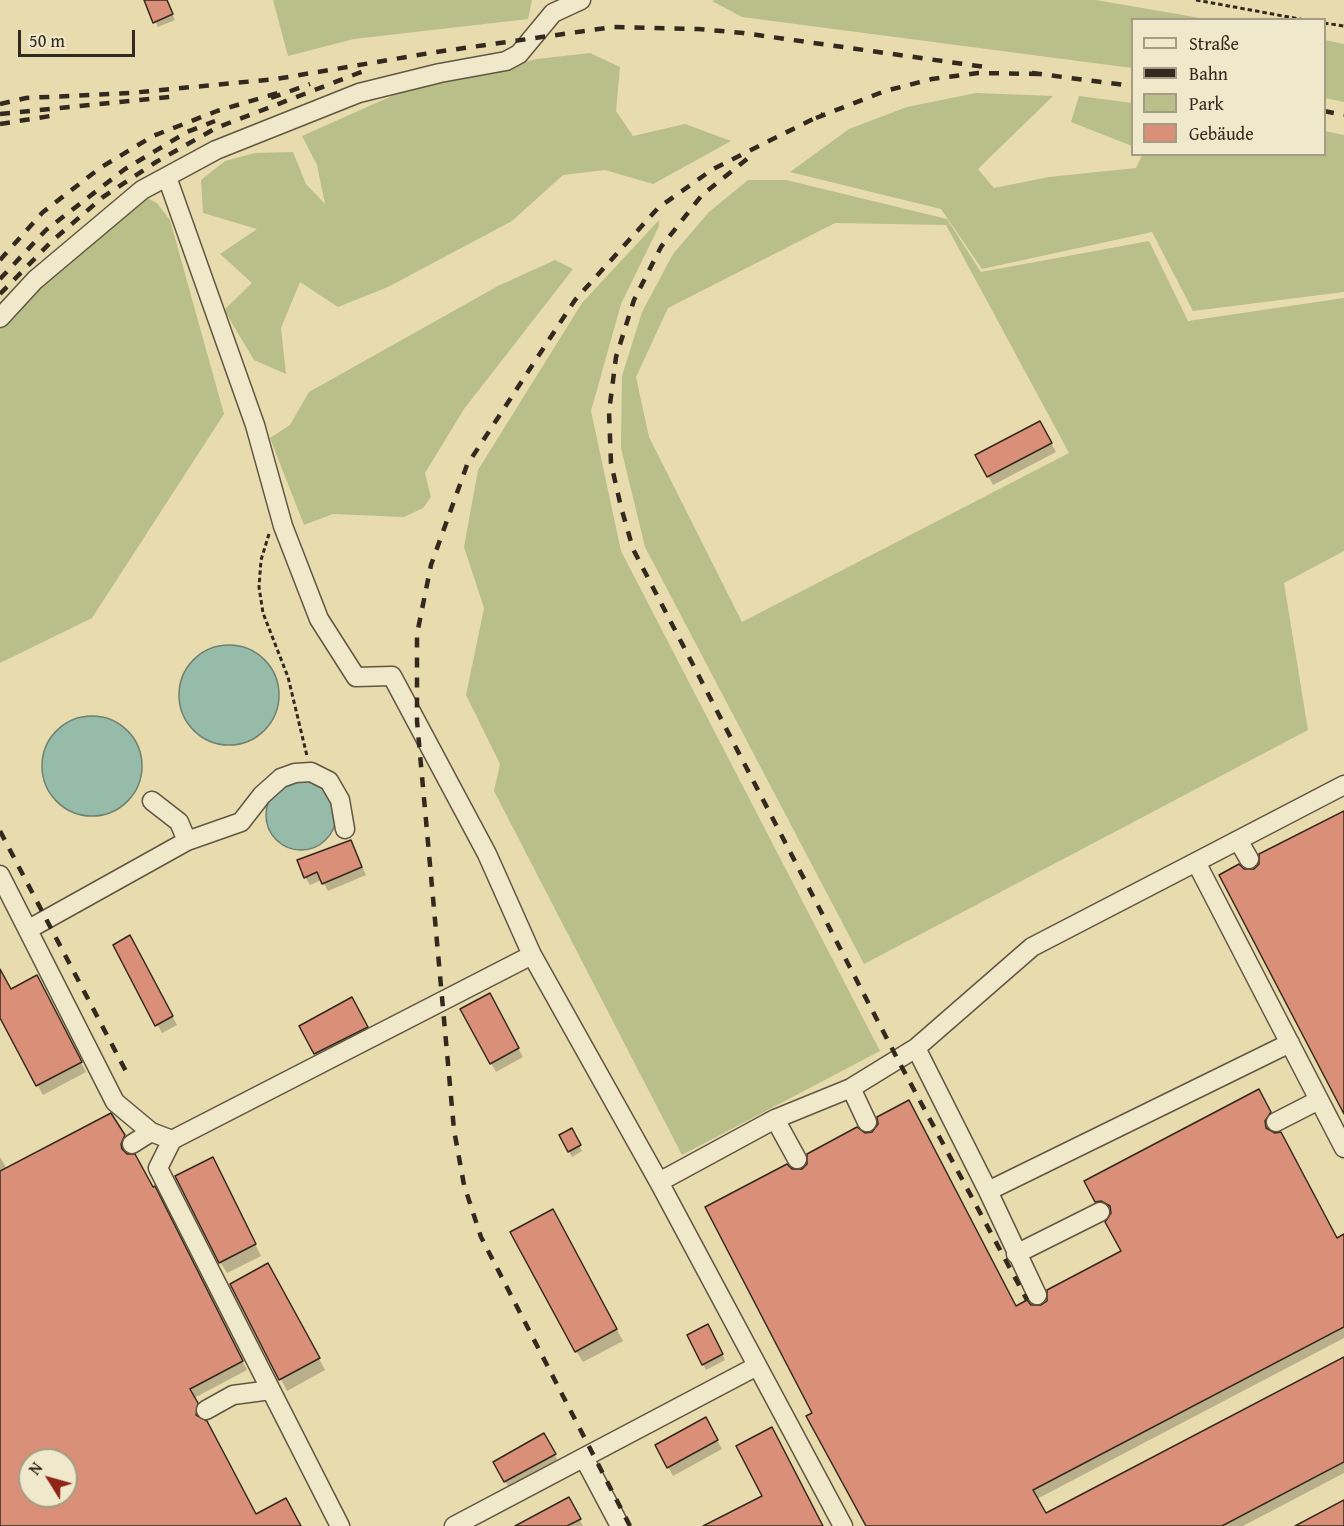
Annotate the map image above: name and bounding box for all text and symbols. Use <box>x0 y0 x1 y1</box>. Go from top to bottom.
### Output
scale bar <box>21 18 138 56</box>
legend <box>1131 18 1326 156</box>
text: 50 m <box>29 27 65 54</box>
text: Straße <box>1189 30 1239 57</box>
text: Bahn <box>1189 60 1228 87</box>
text: Park <box>1189 90 1224 117</box>
text: Gebäude <box>1189 120 1254 147</box>
north arrow <box>18 1448 78 1508</box>
text: N <box>22 1457 48 1480</box>

